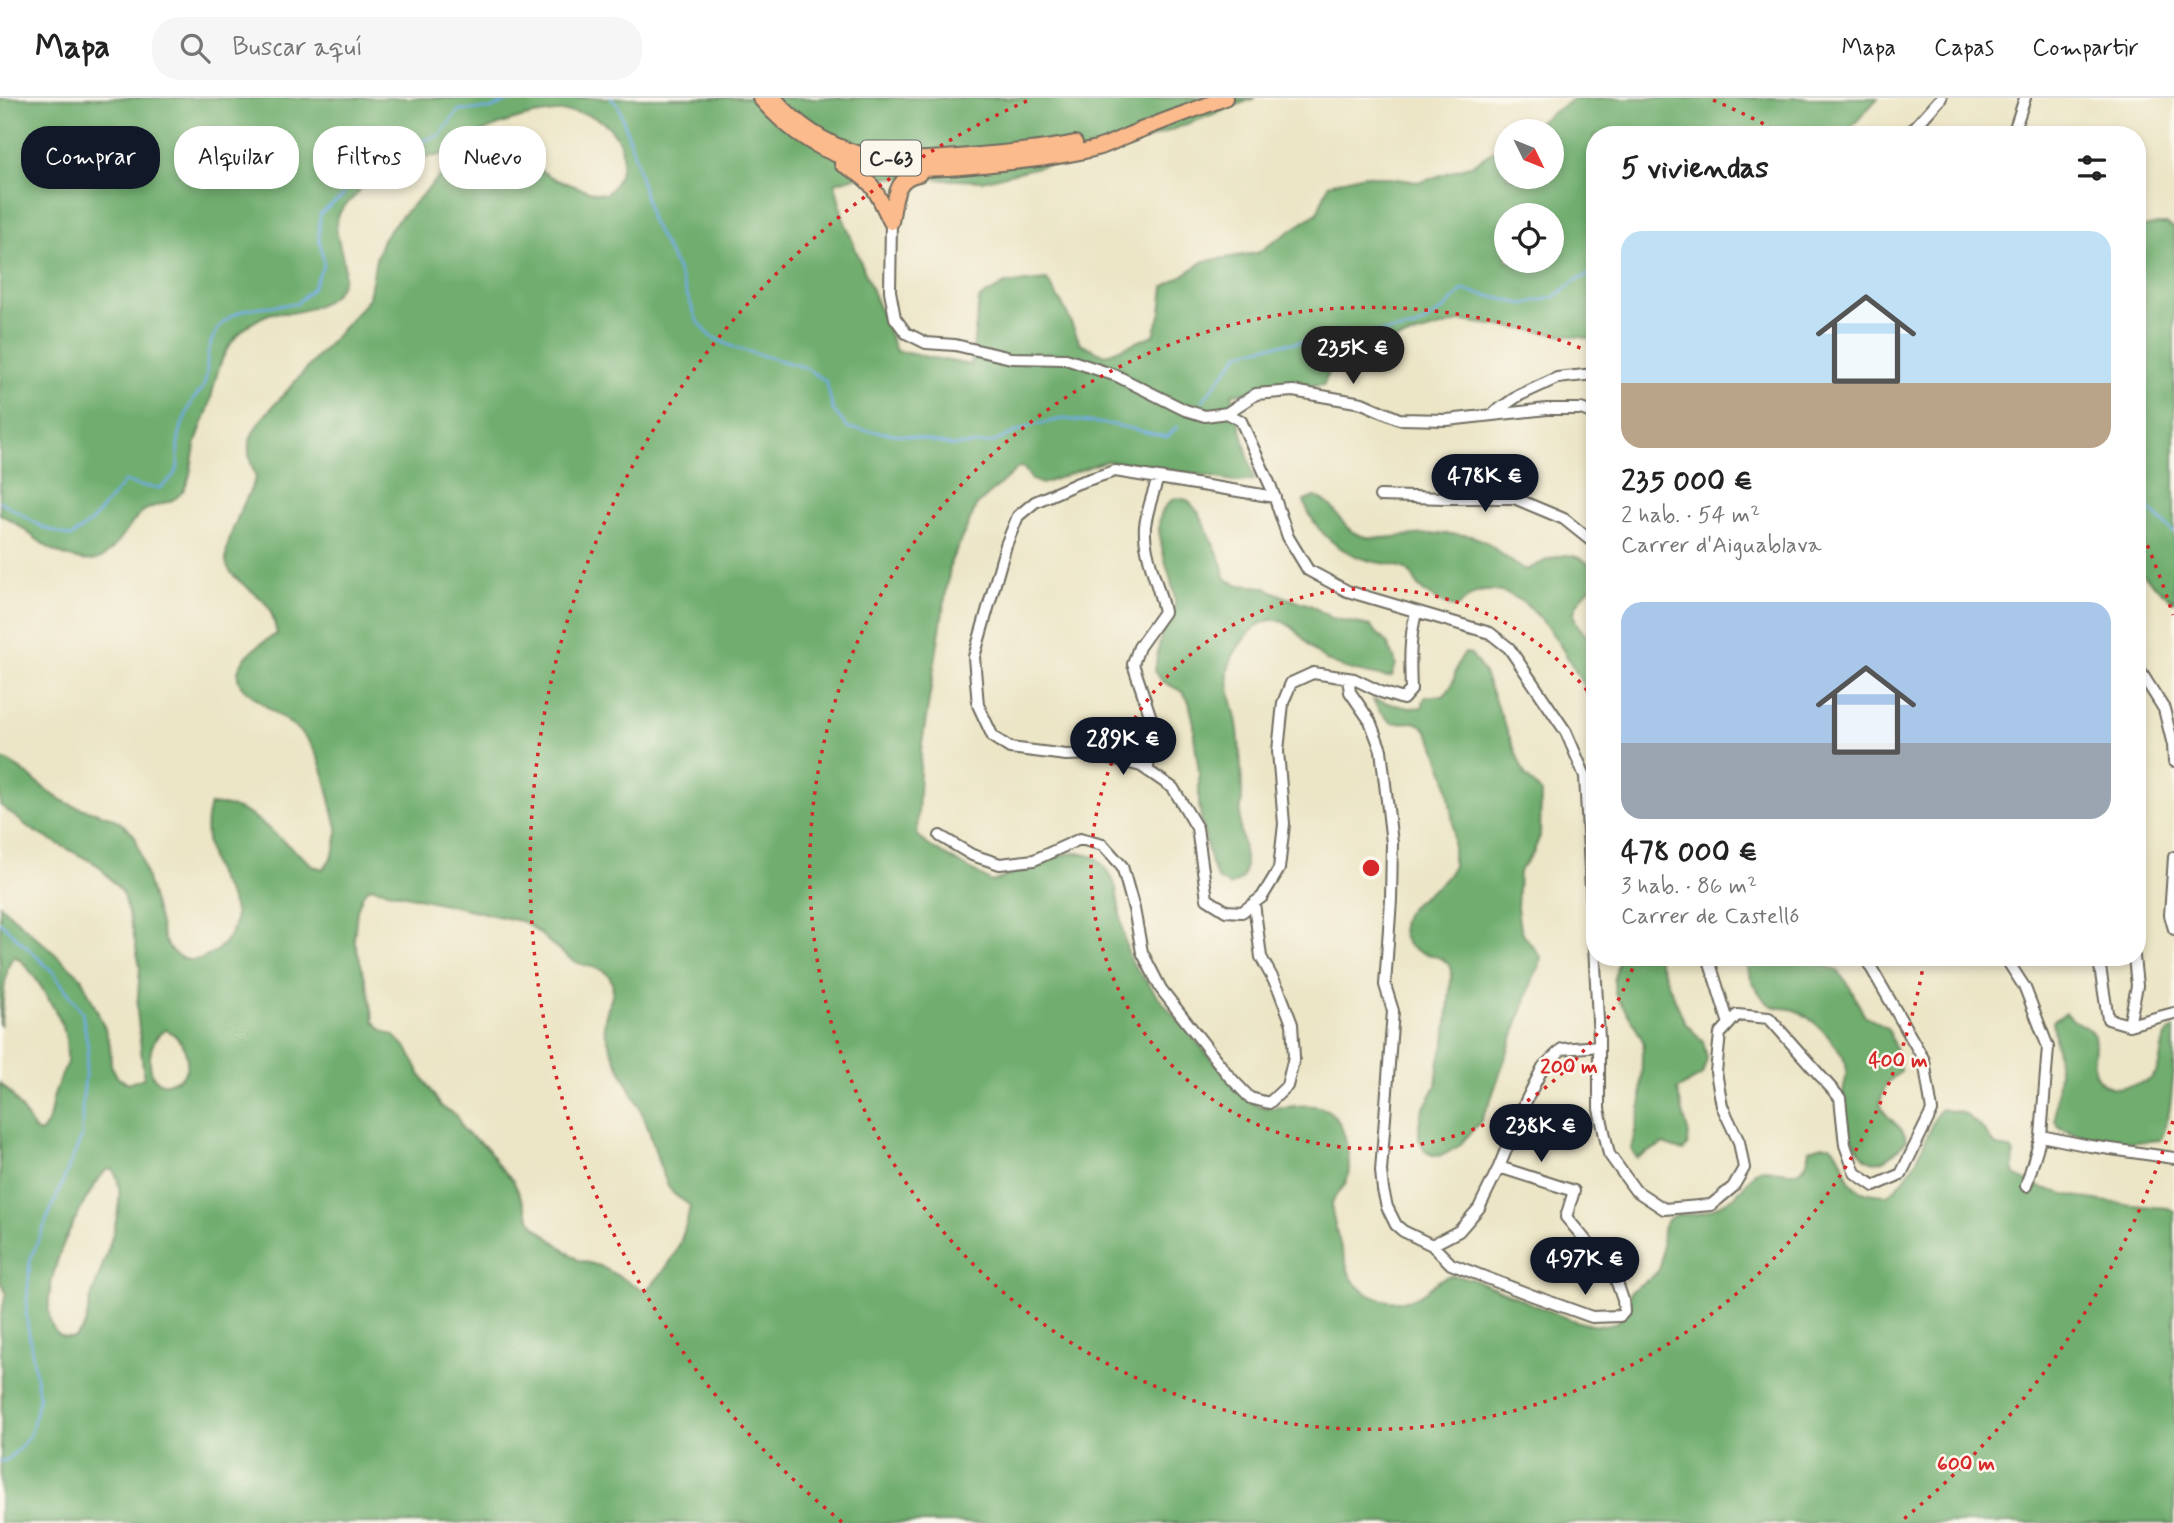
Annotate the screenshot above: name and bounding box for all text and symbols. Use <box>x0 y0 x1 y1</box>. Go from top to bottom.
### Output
search box <box>152 17 642 80</box>
text: Mapa <box>35 26 110 70</box>
icon: search <box>176 29 214 67</box>
text: Buscar aquí <box>232 31 363 65</box>
text: Mapa <box>1841 33 1896 64</box>
text: Capas <box>1934 33 1994 64</box>
text: Compartir <box>2032 33 2139 64</box>
north arrow <box>1494 119 1564 189</box>
map controls <box>1494 119 1564 273</box>
chip: Comprar <box>21 126 160 189</box>
chip: Alquilar <box>174 126 299 189</box>
chip: Filtros <box>313 126 425 189</box>
chip: Nuevo <box>439 126 546 189</box>
road number: C-63 <box>861 140 921 176</box>
text: 5 viviendas <box>1621 149 1769 188</box>
icon: filters <box>2073 149 2111 187</box>
button: locate <box>1494 203 1564 273</box>
icon: home <box>1803 276 1929 402</box>
pin: 235K € <box>1296 327 1410 386</box>
text: 235K € <box>1317 334 1389 364</box>
pin: 478K € <box>1428 454 1542 514</box>
text: 478K € <box>1448 462 1522 492</box>
text: 235 000 € <box>1621 462 1753 501</box>
text: 2 hab. · 54 m² <box>1621 501 1760 531</box>
text: Carrer d'Aiguablava <box>1621 531 1822 561</box>
icon: home <box>1803 647 1929 773</box>
pin: 289K € <box>1066 718 1180 777</box>
text: 289K € <box>1086 725 1160 755</box>
text: 478 000 € <box>1621 833 1758 872</box>
centre of rings <box>1359 856 1383 880</box>
text: 3 hab. · 86 m² <box>1621 872 1757 902</box>
text: Carrer de Castelló <box>1621 902 1799 932</box>
text: 400 m <box>1868 1047 1928 1075</box>
text: 200 m <box>1540 1053 1598 1081</box>
pin: 238K € <box>1484 1104 1598 1164</box>
text: 238K € <box>1506 1112 1576 1142</box>
pin: 497K € <box>1528 1238 1642 1297</box>
text: 497K € <box>1546 1245 1624 1275</box>
text: 600 m <box>1937 1450 1995 1478</box>

